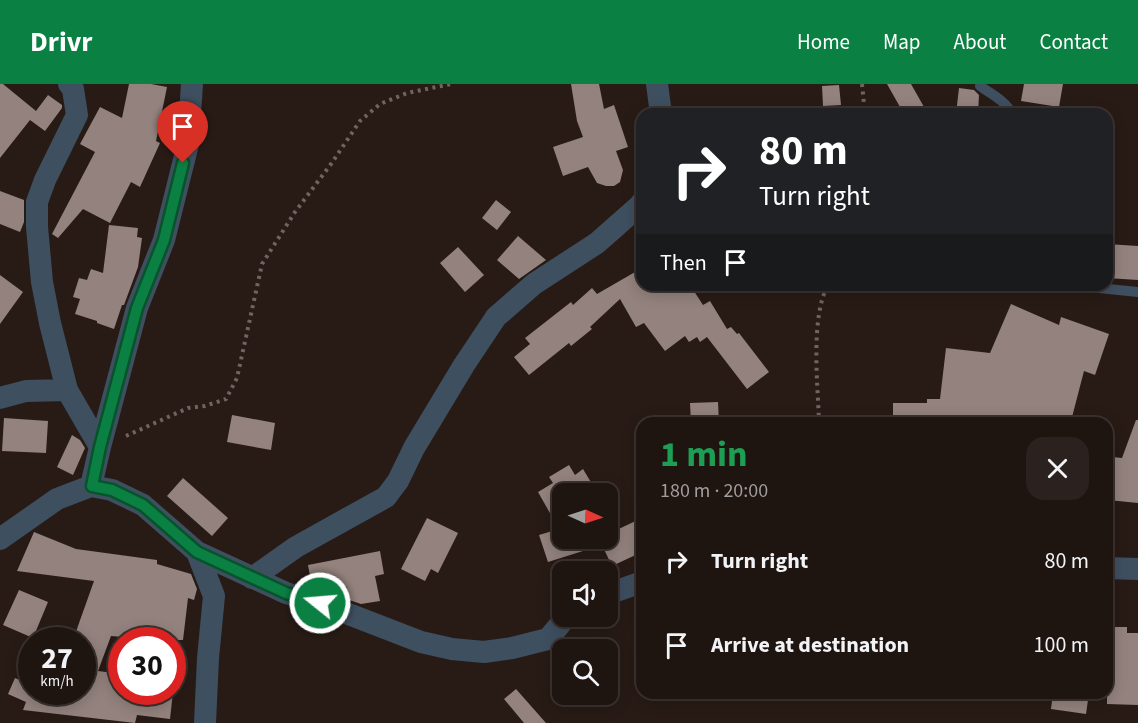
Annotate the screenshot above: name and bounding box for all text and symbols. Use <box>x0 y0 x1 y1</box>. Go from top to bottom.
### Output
text: Drivr <box>30 22 92 62</box>
text: Home <box>797 27 850 57</box>
text: Map <box>883 27 921 57</box>
text: About <box>954 27 1006 57</box>
text: Contact <box>1039 27 1108 57</box>
pin <box>157 101 208 163</box>
icon: arrive <box>166 110 199 143</box>
text: 80 m <box>759 121 848 181</box>
icon: right <box>660 132 738 210</box>
text: Turn right <box>759 177 870 216</box>
icon: arrive <box>719 246 752 279</box>
text: Then <box>660 247 707 279</box>
text: 1 min <box>660 429 748 480</box>
button: close <box>1026 437 1089 500</box>
text: 180 m · 20:00 <box>660 477 768 505</box>
north arrow <box>552 483 618 549</box>
map controls <box>552 483 618 705</box>
icon: right <box>660 545 693 578</box>
text: Turn right <box>711 545 808 577</box>
text: 80 m <box>1044 545 1089 577</box>
button: sound <box>552 561 618 627</box>
position arrow <box>288 571 352 635</box>
speed limit sign: 30 <box>108 627 186 705</box>
icon: arrive <box>660 629 693 662</box>
text: Arrive at destination <box>711 629 909 661</box>
text: 100 m <box>1034 629 1089 661</box>
text: 27 <box>41 637 73 680</box>
button: search <box>552 639 618 705</box>
text: km/h <box>40 671 74 692</box>

